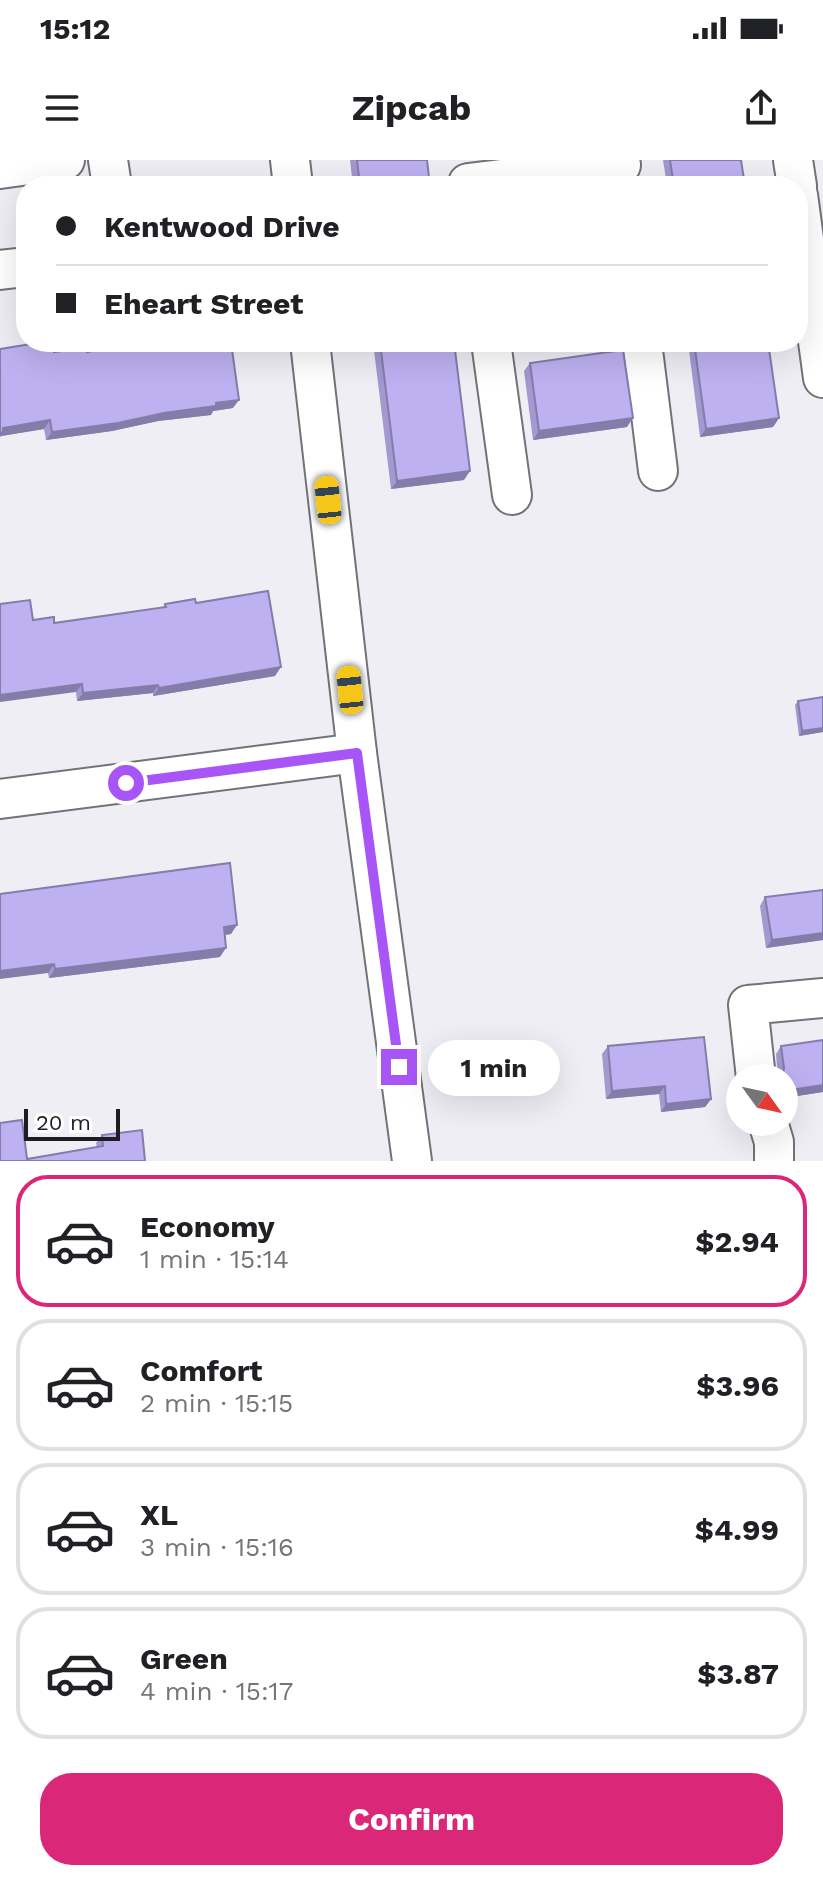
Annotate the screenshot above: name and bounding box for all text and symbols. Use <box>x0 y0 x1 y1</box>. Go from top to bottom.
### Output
text: 15:12 <box>40 11 110 46</box>
icon: menu <box>40 86 84 130</box>
icon: share <box>739 86 783 130</box>
text: Zipcab <box>352 87 471 129</box>
text: Kentwood Drive <box>104 209 340 244</box>
text: Eheart Street <box>104 286 303 321</box>
car <box>314 475 342 525</box>
car <box>336 665 364 715</box>
route start <box>108 765 144 801</box>
callout: 1 min <box>427 1039 559 1095</box>
route end <box>381 1049 417 1085</box>
text: 1 min <box>461 1053 527 1083</box>
north arrow <box>726 1064 798 1136</box>
map controls <box>726 1064 798 1136</box>
scale bar <box>24 1105 120 1141</box>
text: 20 m <box>36 1110 91 1135</box>
icon: car <box>44 1205 116 1277</box>
text: Economy <box>140 1209 275 1244</box>
text: $2.94 <box>695 1224 779 1259</box>
text: 1 min · 15:14 <box>140 1244 289 1274</box>
icon: car <box>44 1349 116 1421</box>
text: Comfort <box>140 1353 262 1388</box>
text: $3.96 <box>696 1368 779 1403</box>
text: 2 min · 15:15 <box>140 1388 293 1418</box>
icon: car <box>44 1493 116 1565</box>
text: XL <box>140 1497 178 1532</box>
text: $4.99 <box>695 1512 779 1547</box>
text: 3 min · 15:16 <box>140 1532 294 1562</box>
icon: car <box>44 1637 116 1709</box>
text: Green <box>140 1641 228 1676</box>
text: $3.87 <box>697 1656 779 1691</box>
text: 4 min · 15:17 <box>140 1676 293 1706</box>
button: Confirm <box>40 1773 783 1865</box>

